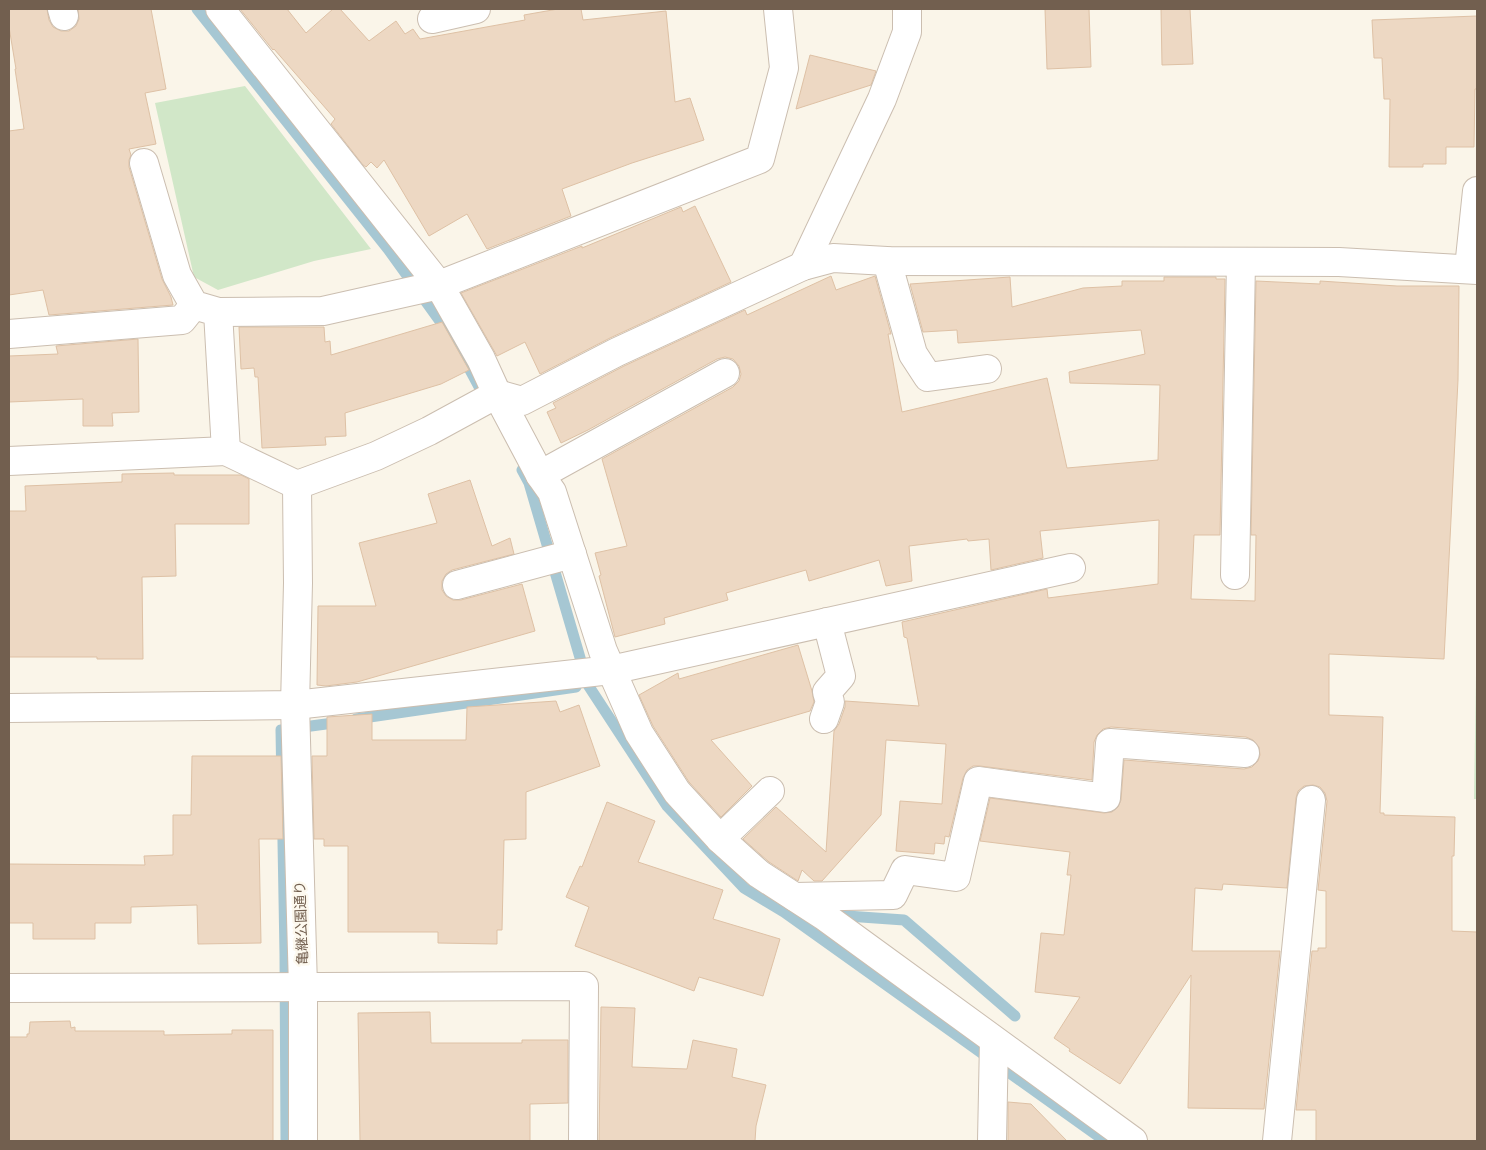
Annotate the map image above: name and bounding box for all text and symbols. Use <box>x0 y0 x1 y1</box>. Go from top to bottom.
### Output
street label: 亀継公園通り <box>291 881 311 965</box>

